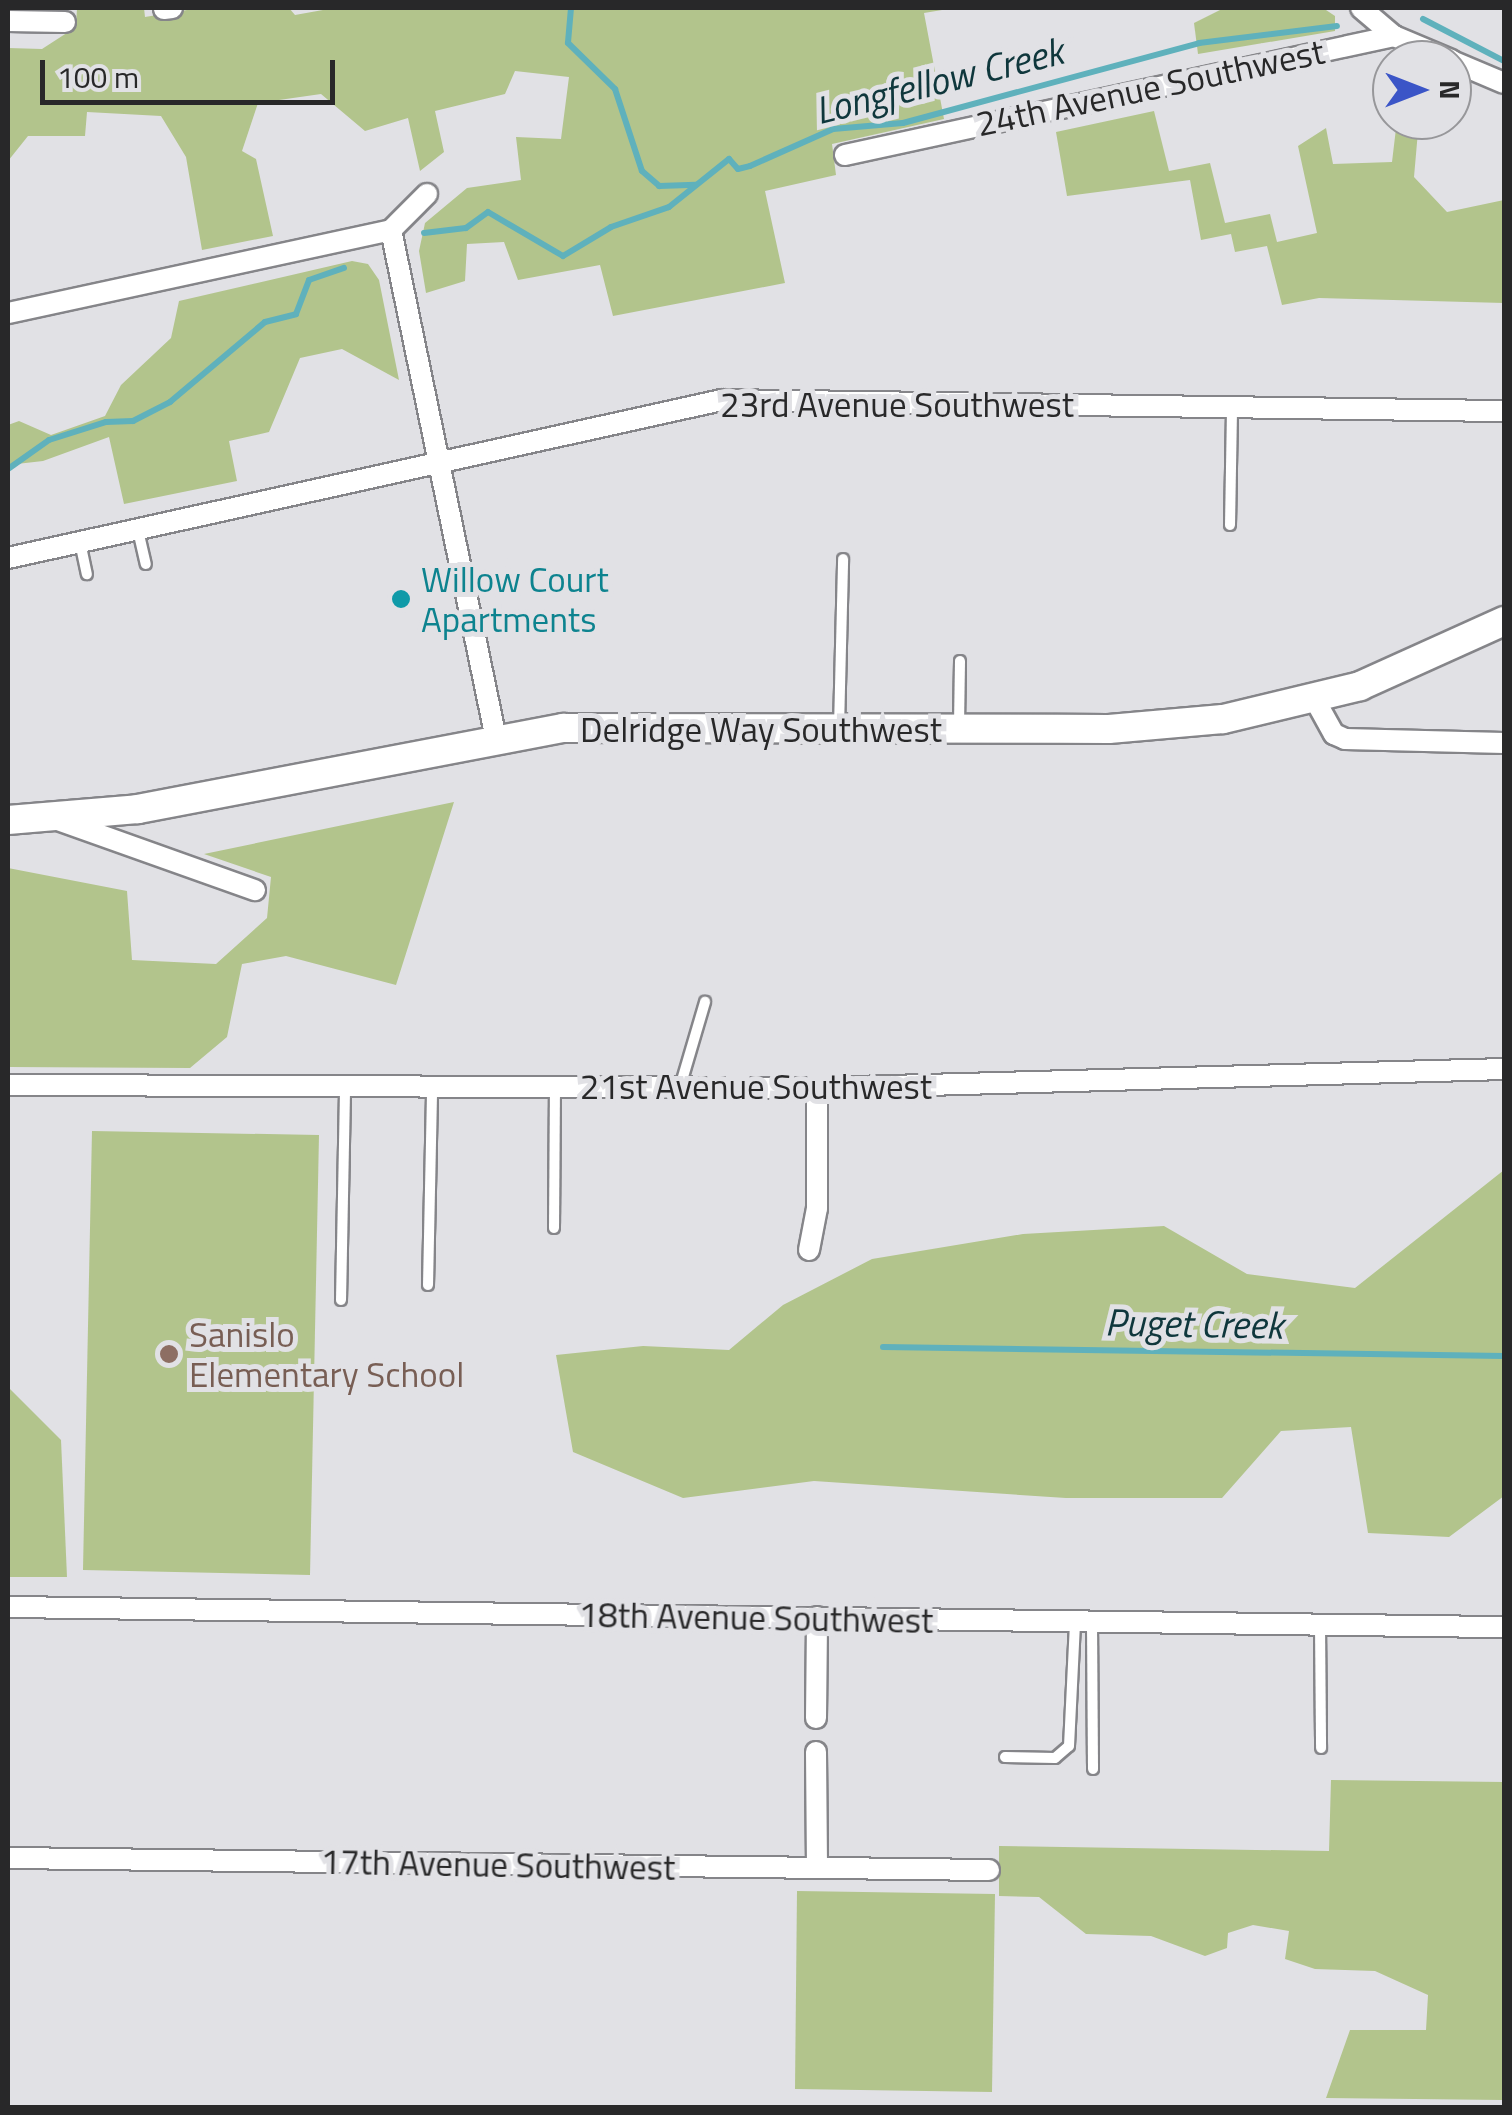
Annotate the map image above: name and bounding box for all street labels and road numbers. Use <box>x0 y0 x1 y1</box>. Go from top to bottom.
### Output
street label: 24th Avenue Southwest <box>972 30 1328 144</box>
street label: 23rd Avenue Southwest <box>720 383 1074 425</box>
street label: Delridge Way Southwest <box>580 708 942 750</box>
street label: 21st Avenue Southwest <box>580 1065 932 1107</box>
street label: 18th Avenue Southwest <box>578 1593 934 1641</box>
street label: 17th Avenue Southwest <box>320 1840 676 1888</box>

